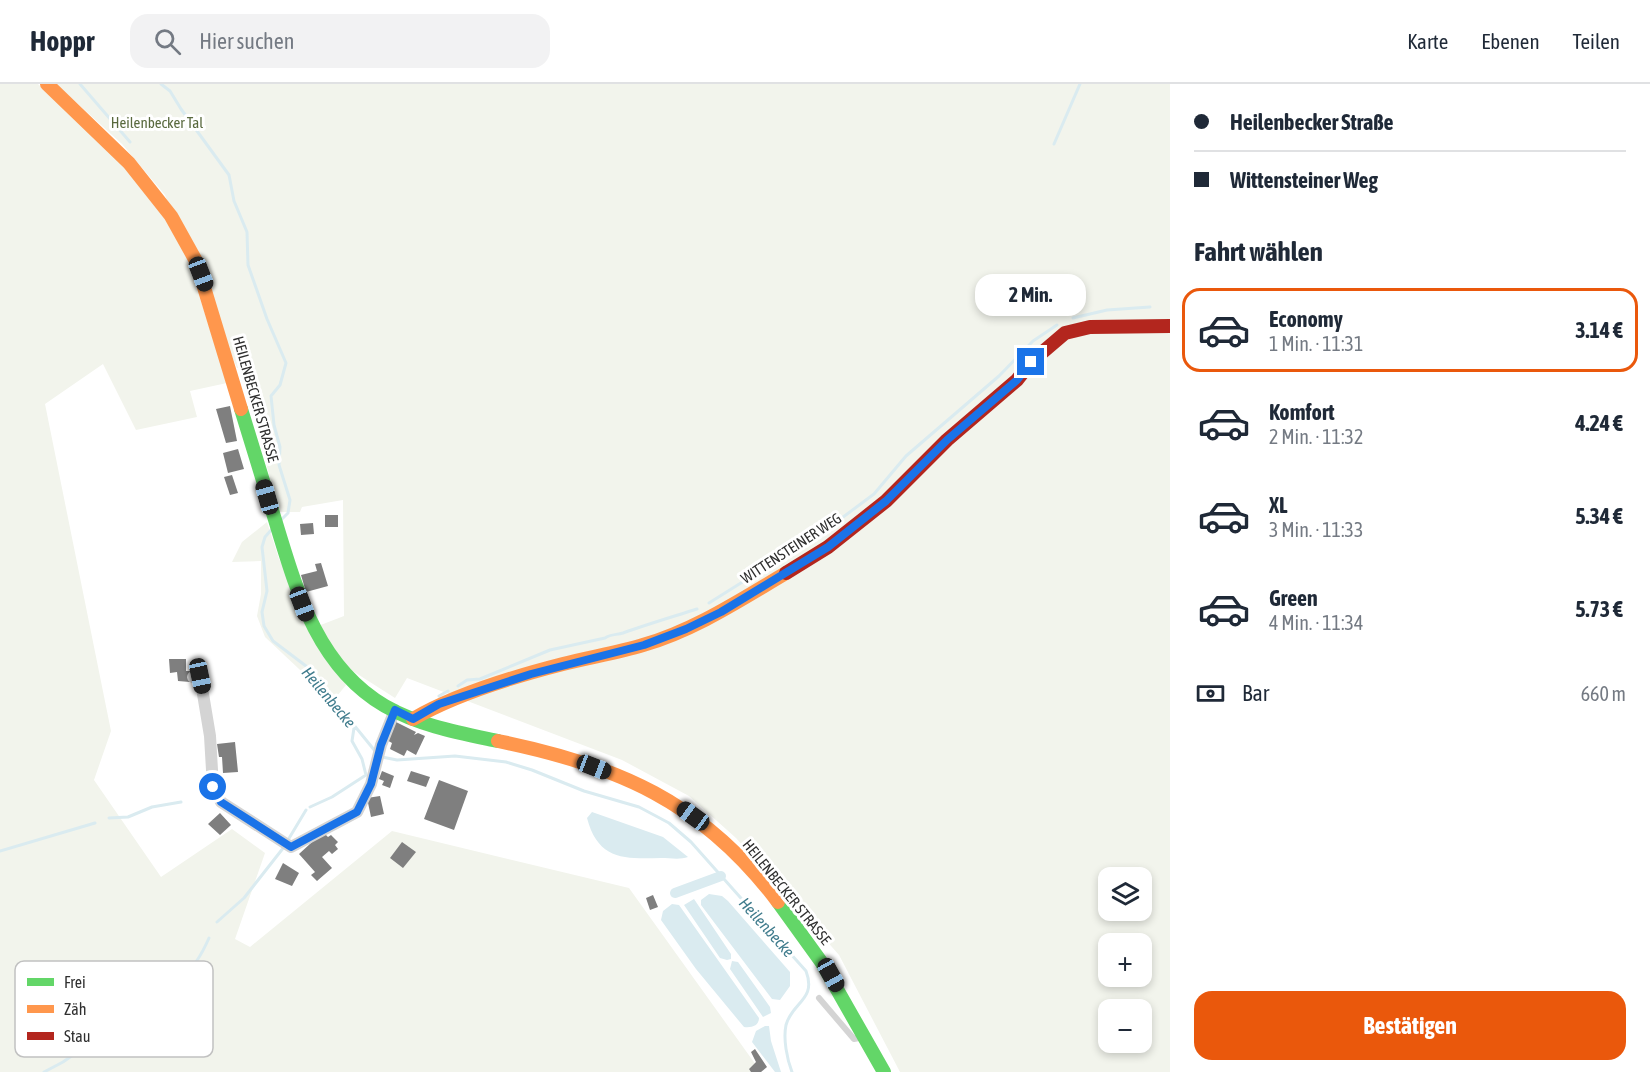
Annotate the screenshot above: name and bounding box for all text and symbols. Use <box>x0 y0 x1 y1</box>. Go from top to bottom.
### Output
search box <box>130 14 550 68</box>
text: Hoppr <box>30 25 94 57</box>
icon: search <box>151 25 184 58</box>
text: Hier suchen <box>199 28 294 54</box>
text: Karte <box>1407 29 1448 53</box>
text: Ebenen <box>1481 29 1540 53</box>
text: Teilen <box>1573 29 1620 53</box>
text: Heilenbecker Straße <box>1230 109 1393 135</box>
park label: Heilenbecker Tal <box>111 114 203 131</box>
text: Wittensteiner Weg <box>1230 167 1378 193</box>
text: Fahrt wählen <box>1194 236 1323 267</box>
car <box>186 254 216 294</box>
callout: 2 Min. <box>976 275 1086 317</box>
text: 2 Min. <box>1009 283 1052 306</box>
icon: car <box>1197 303 1251 357</box>
text: Economy <box>1269 306 1343 332</box>
text: 3.14 € <box>1575 317 1623 343</box>
text: 1 Min. · 11:31 <box>1269 332 1363 355</box>
street label: HEILENBECKER STRASSE <box>230 334 282 465</box>
route end <box>1017 348 1044 375</box>
icon: car <box>1197 396 1251 450</box>
text: Komfort <box>1269 399 1335 425</box>
text: 4.24 € <box>1575 410 1623 436</box>
text: 2 Min. · 11:32 <box>1269 425 1363 448</box>
car <box>253 477 281 517</box>
icon: car <box>1197 489 1251 543</box>
text: XL <box>1269 492 1287 518</box>
text: 5.34 € <box>1575 503 1623 529</box>
street label: WITTENSTEINER WEG <box>738 509 844 587</box>
text: 3 Min. · 11:33 <box>1269 518 1363 541</box>
icon: car <box>1197 582 1251 636</box>
car <box>287 584 317 624</box>
text: Green <box>1269 585 1318 611</box>
text: 5.73 € <box>1575 596 1623 622</box>
text: 4 Min. · 11:34 <box>1269 611 1363 634</box>
car <box>187 657 213 695</box>
water label: Heilenbecke <box>298 663 360 731</box>
icon: cash <box>1194 677 1227 710</box>
text: Bar <box>1242 680 1269 706</box>
text: 660 m <box>1581 682 1626 705</box>
car <box>574 752 614 782</box>
route start <box>199 773 226 800</box>
car <box>673 798 713 834</box>
street label: HEILENBECKER STRASSE <box>739 836 835 948</box>
map controls <box>1098 867 1152 1053</box>
button: layers <box>1098 867 1152 921</box>
water label: Heilenbecke <box>736 894 798 960</box>
button: + <box>1098 933 1152 987</box>
car <box>814 955 848 995</box>
legend <box>15 961 213 1057</box>
text: Frei <box>64 973 86 991</box>
button: Bestätigen <box>1194 991 1626 1060</box>
button: − <box>1098 999 1152 1053</box>
text: Zäh <box>64 1000 86 1018</box>
text: Stau <box>64 1027 91 1045</box>

